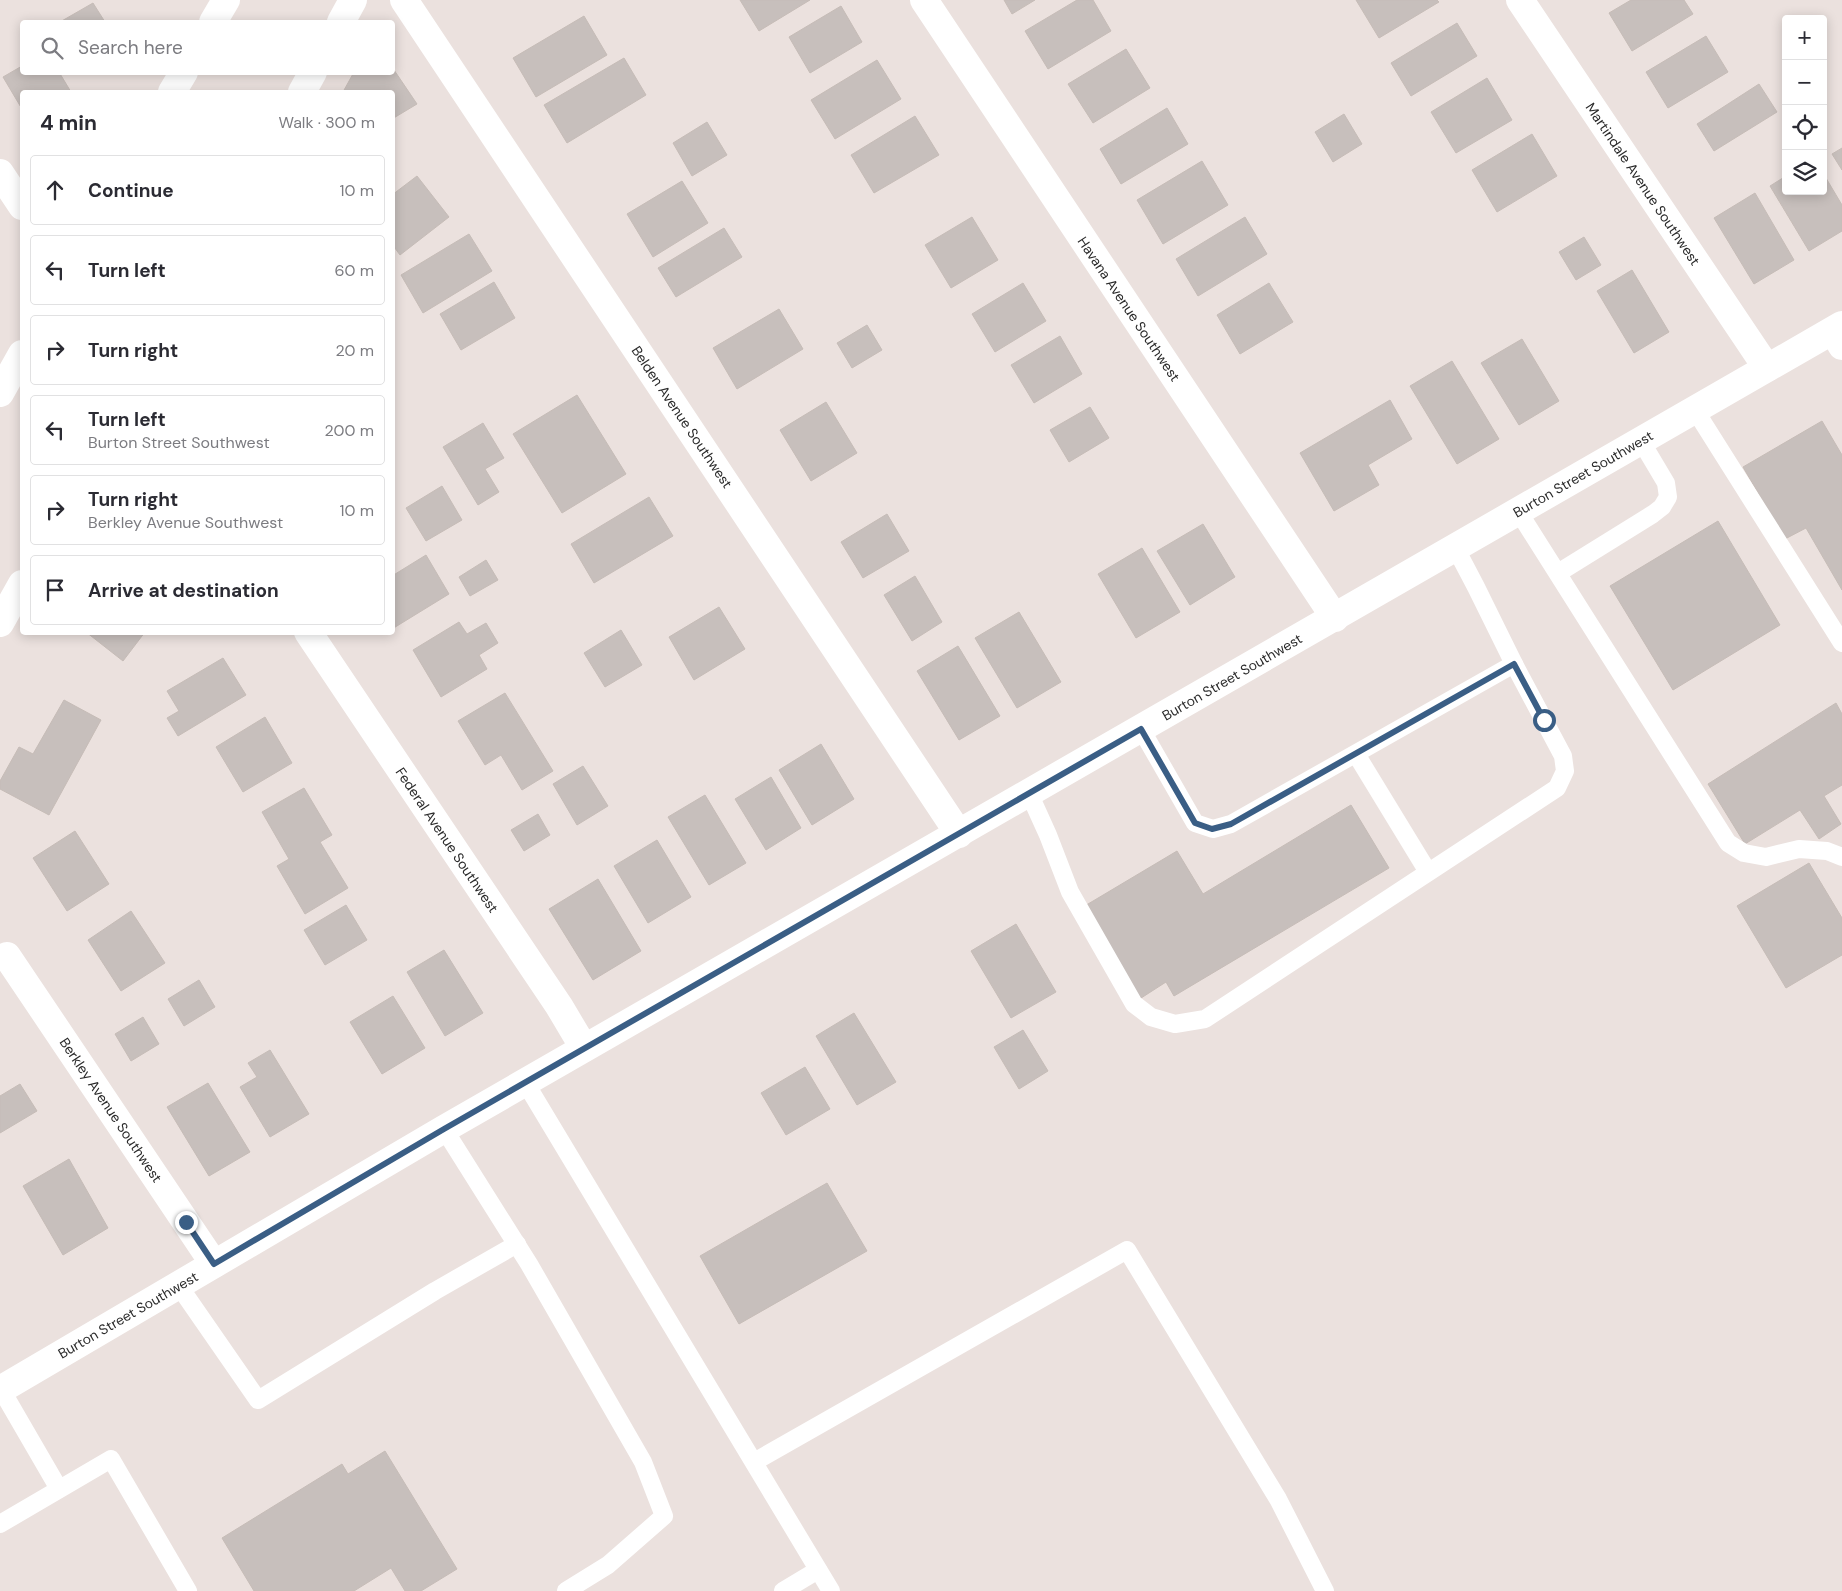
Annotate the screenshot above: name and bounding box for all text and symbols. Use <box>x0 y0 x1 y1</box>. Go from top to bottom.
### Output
map controls <box>1782 15 1827 195</box>
button: + <box>1782 15 1827 60</box>
search box <box>20 20 395 75</box>
icon: search <box>38 34 66 62</box>
text: Search here <box>78 35 183 60</box>
button: − <box>1782 60 1827 105</box>
street label: Martindale Avenue Southwest <box>1582 99 1704 269</box>
button: locate <box>1782 105 1827 150</box>
text: 4 min <box>40 109 97 137</box>
text: Walk · 300 m <box>278 112 375 133</box>
button: layers <box>1782 150 1827 195</box>
icon: ahead <box>41 176 69 204</box>
text: Continue <box>88 178 174 203</box>
text: 10 m <box>340 180 374 201</box>
street label: Havana Avenue Southwest <box>1074 233 1184 385</box>
icon: left <box>41 256 69 284</box>
text: Turn left <box>88 258 166 283</box>
text: 60 m <box>334 260 374 281</box>
icon: right <box>41 336 69 364</box>
text: Turn right <box>88 338 178 363</box>
text: 20 m <box>335 340 374 361</box>
street label: Belden Avenue Southwest <box>628 342 736 492</box>
text: Turn left <box>88 407 166 432</box>
icon: left <box>41 416 69 444</box>
text: 200 m <box>325 420 374 441</box>
street label: Burton Street Southwest <box>1510 426 1656 522</box>
text: Burton Street Southwest <box>88 432 270 453</box>
text: Turn right <box>88 487 178 512</box>
icon: right <box>41 496 69 524</box>
text: 10 m <box>340 500 374 521</box>
text: Berkley Avenue Southwest <box>88 512 283 533</box>
icon: arrive <box>41 576 69 604</box>
text: Arrive at destination <box>88 578 279 603</box>
street label: Burton Street Southwest <box>1159 629 1305 725</box>
route start <box>1533 709 1556 732</box>
street label: Federal Avenue Southwest <box>392 764 502 916</box>
street label: Berkley Avenue Southwest <box>56 1034 166 1186</box>
route end <box>175 1211 198 1234</box>
street label: Burton Street Southwest <box>55 1267 201 1363</box>

